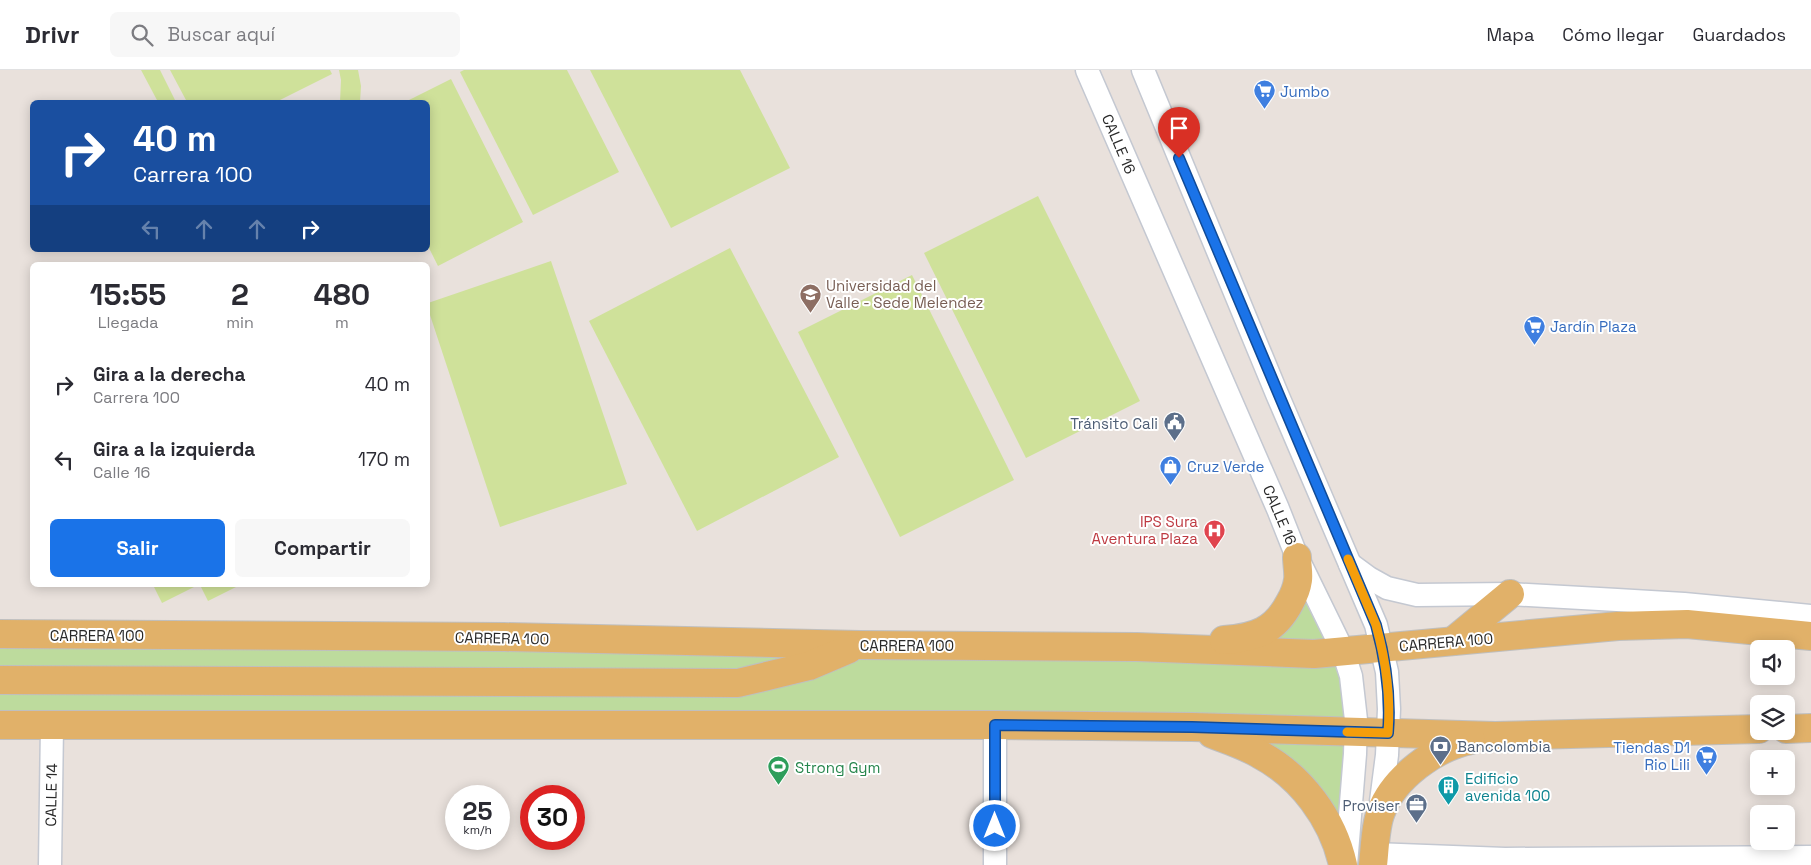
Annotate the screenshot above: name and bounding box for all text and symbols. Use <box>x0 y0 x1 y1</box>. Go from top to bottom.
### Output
search box <box>110 12 460 57</box>
text: Drivr <box>25 19 80 50</box>
icon: search <box>128 21 156 49</box>
text: Buscar aquí <box>168 22 275 47</box>
text: Mapa <box>1486 23 1534 46</box>
text: Cómo llegar <box>1562 23 1664 46</box>
text: Guardados <box>1692 23 1786 46</box>
supermarket icon: Jumbo <box>1252 79 1276 110</box>
place label: Jumbo <box>1280 82 1330 101</box>
pin <box>1158 107 1200 158</box>
street label: CALLE 16 <box>1098 111 1140 177</box>
icon: arrive <box>1165 114 1193 142</box>
text: 40 m <box>133 117 217 161</box>
icon: right <box>50 120 115 185</box>
text: Carrera 100 <box>133 160 253 188</box>
icon: left <box>137 215 165 243</box>
icon: ahead <box>190 215 218 243</box>
icon: ahead <box>243 215 271 243</box>
icon: right <box>296 215 324 243</box>
text: 15:55 <box>90 275 166 314</box>
text: 2 <box>231 275 249 314</box>
text: 480 <box>314 275 370 314</box>
place label: Universidad del Valle - Sede Melendez <box>826 276 983 312</box>
school or university icon: Universidad del Valle - Sede Melendez <box>798 282 822 313</box>
text: Llegada <box>98 312 159 333</box>
text: min <box>226 312 254 333</box>
text: m <box>335 312 349 333</box>
supermarket icon: Jardín Plaza <box>1522 314 1546 345</box>
place label: Jardín Plaza <box>1550 317 1637 336</box>
text: Gira a la derecha <box>93 362 245 387</box>
icon: right <box>50 371 78 399</box>
text: 40 m <box>365 372 410 397</box>
text: Carrera 100 <box>93 387 180 408</box>
public building icon: Tránsito Cali <box>1162 411 1186 442</box>
place label: Tránsito Cali <box>1070 414 1158 433</box>
text: Gira a la izquierda <box>93 437 255 462</box>
icon: left <box>50 446 78 474</box>
text: 170 m <box>358 447 410 472</box>
shop icon: Cruz Verde <box>1159 454 1183 485</box>
place label: Cruz Verde <box>1187 457 1265 476</box>
text: Calle 16 <box>93 462 150 483</box>
street label: CALLE 16 <box>1259 482 1301 548</box>
place label: IPS Sura Aventura Plaza <box>1091 512 1198 548</box>
hospital icon: IPS Sura Aventura Plaza <box>1202 518 1226 549</box>
button: Salir <box>50 519 225 577</box>
button: Compartir <box>235 519 410 577</box>
street label: CARRERA 100 <box>50 626 144 645</box>
street label: CARRERA 100 <box>455 628 549 648</box>
street label: CARRERA 100 <box>1398 628 1494 656</box>
street label: CARRERA 100 <box>860 636 954 655</box>
map controls <box>1750 640 1795 850</box>
button: sound <box>1750 640 1795 685</box>
button: layers <box>1750 695 1795 740</box>
bank icon: Bancolombia <box>1429 734 1453 765</box>
place label: Bancolombia <box>1457 737 1551 756</box>
place label: Tiendas D1 Rio Lili <box>1613 738 1690 774</box>
supermarket icon: Tiendas D1 Rio Lili <box>1694 744 1718 775</box>
button: + <box>1750 750 1795 795</box>
sports icon: Strong Gym <box>767 755 791 786</box>
place label: Strong Gym <box>795 758 880 777</box>
street label: CALLE 14 <box>41 763 61 827</box>
place label: Edificio avenida 100 <box>1465 769 1550 805</box>
building icon: Edificio avenida 100 <box>1437 775 1461 806</box>
speed limit sign: 30 <box>520 785 585 850</box>
office icon: Proviser <box>1404 793 1428 824</box>
text: 25 <box>463 795 492 827</box>
place label: Proviser <box>1342 796 1400 815</box>
position arrow <box>968 799 1020 851</box>
button: − <box>1750 805 1795 850</box>
text: km/h <box>463 822 492 838</box>

